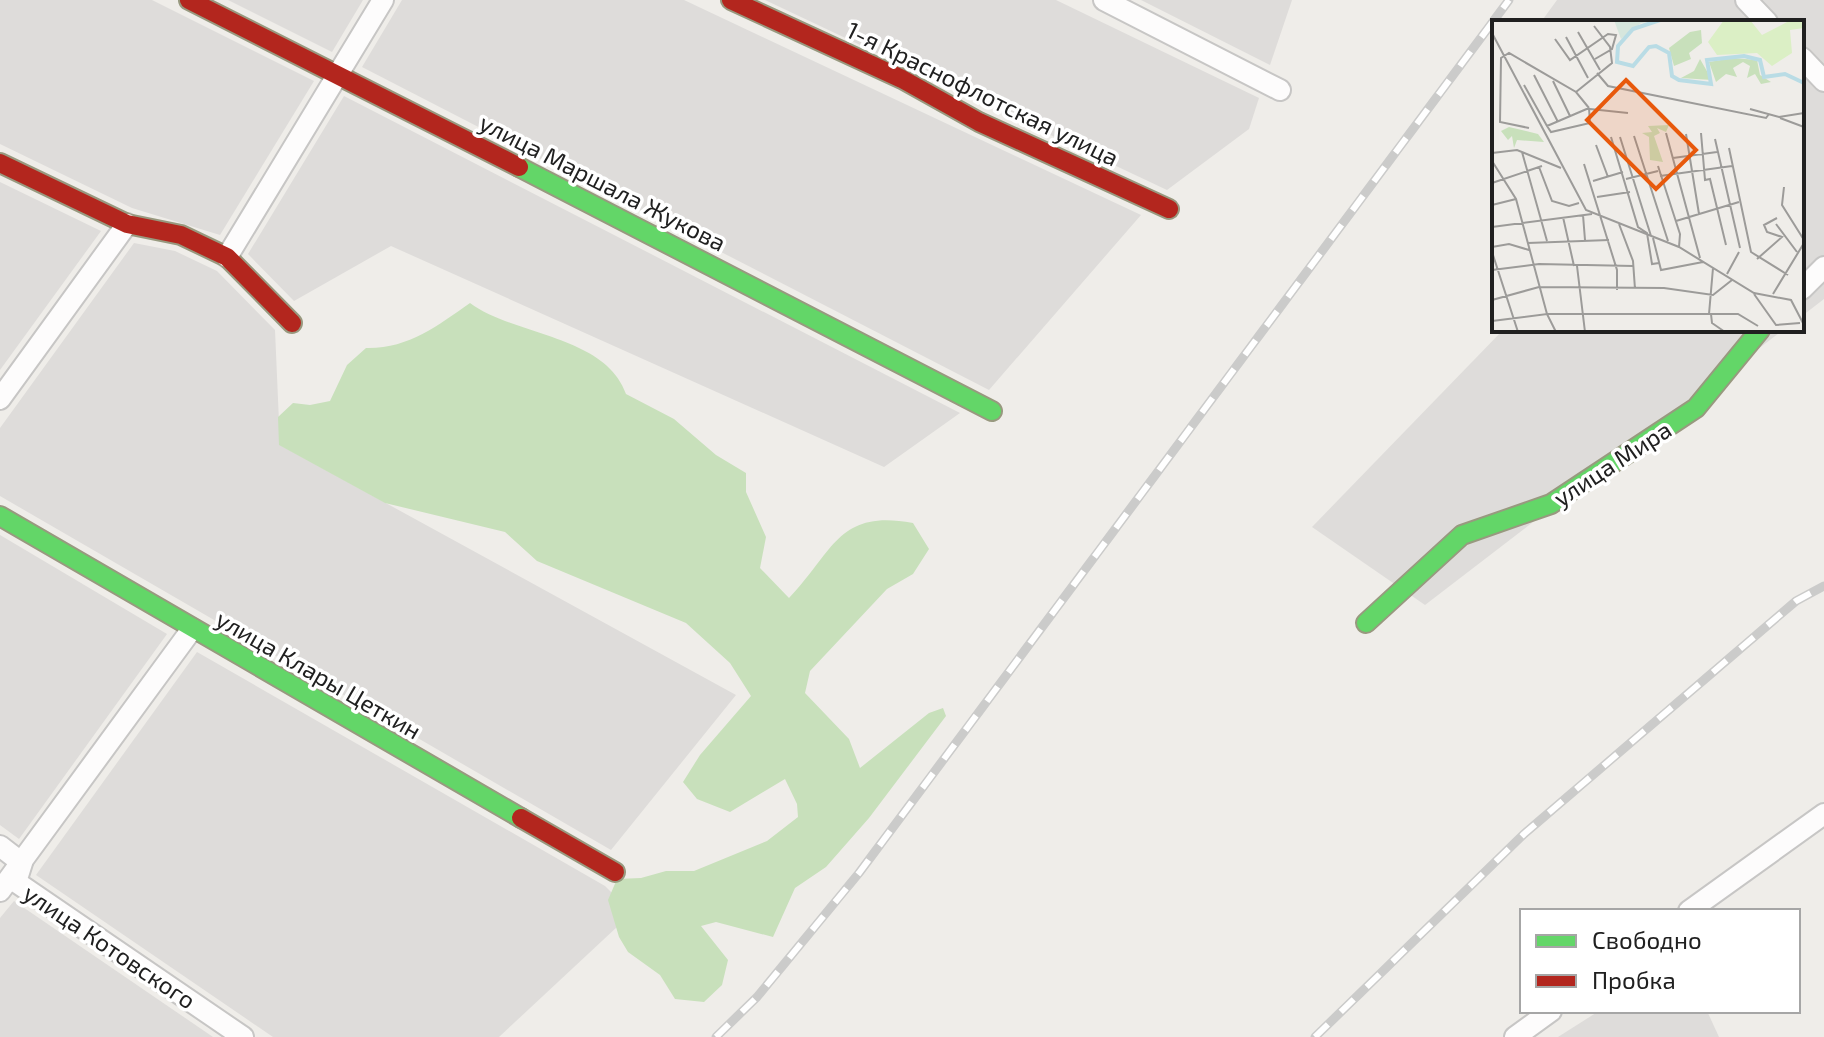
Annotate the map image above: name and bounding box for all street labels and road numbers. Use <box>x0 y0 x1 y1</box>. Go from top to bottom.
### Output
street label: 1-я Краснофлотская улица <box>842 14 1124 172</box>
street label: улица Маршала Жукова <box>475 107 731 258</box>
street label: улица Мира <box>1548 414 1677 513</box>
street label: улица Клары Цеткин <box>211 603 427 745</box>
street label: улица Котовского <box>18 878 202 1015</box>

